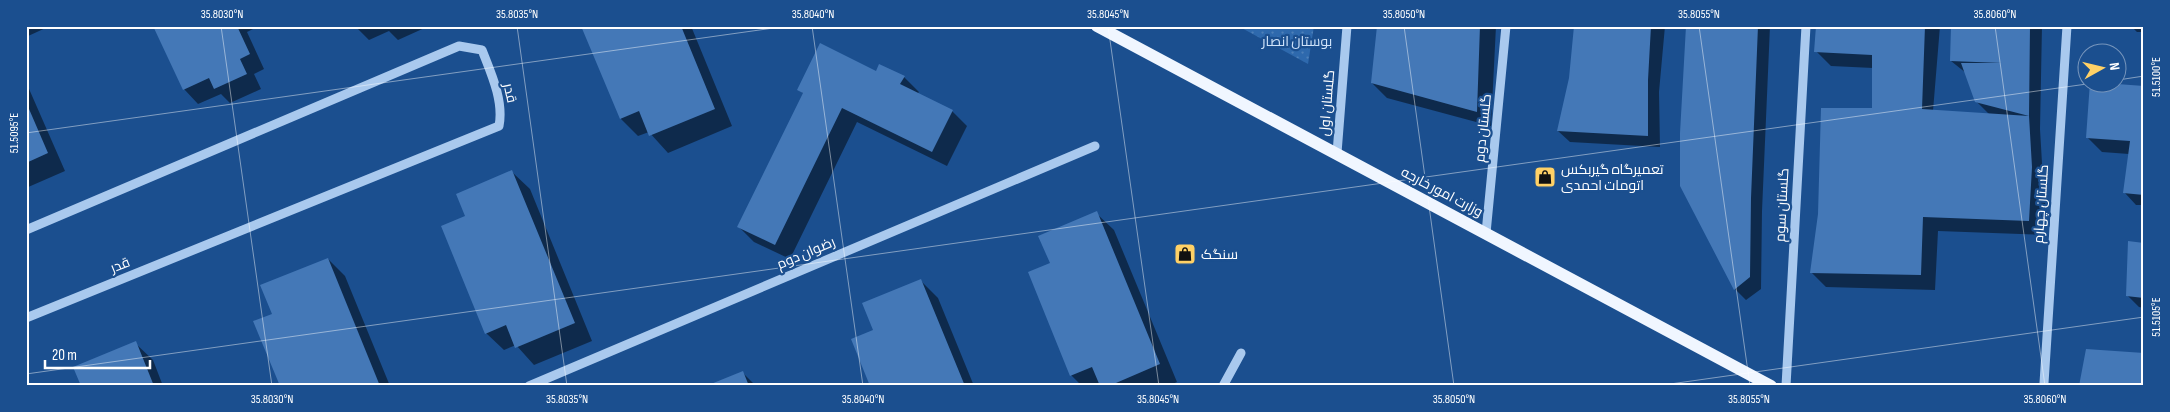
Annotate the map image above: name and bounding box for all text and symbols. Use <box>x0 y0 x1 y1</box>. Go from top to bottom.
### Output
text: 35.8030°N <box>201 7 243 22</box>
text: 35.8035°N <box>496 7 538 22</box>
text: 35.8040°N <box>792 7 834 22</box>
text: 35.8045°N <box>1087 7 1129 22</box>
text: 35.8050°N <box>1383 7 1425 22</box>
text: 35.8055°N <box>1678 7 1720 22</box>
text: 35.8060°N <box>1974 7 2016 22</box>
park label: بوستان انصار <box>1261 33 1332 50</box>
north arrow <box>2078 42 2128 92</box>
text: 51.5100°E <box>2149 57 2164 97</box>
text: N <box>2105 61 2123 71</box>
street label: گلستان اول <box>1316 69 1338 137</box>
street label: قدر <box>499 81 520 104</box>
street label: گلستان دوم <box>1471 93 1496 163</box>
text: 51.5095°E <box>7 113 22 153</box>
place label: تعمیرگاه گیربکس اتومات احمدی <box>1561 161 1664 194</box>
street label: وزارت امور خارجه <box>1398 163 1486 221</box>
street label: گلستان چهارم <box>2030 164 2053 244</box>
shop icon: تعمیرگاه گیربکس اتومات احمدی <box>1533 165 1557 189</box>
street label: گلستان سوم <box>1772 168 1793 242</box>
street label: رضوان دوم <box>774 233 838 274</box>
shop icon: سنگک <box>1173 242 1197 266</box>
place label: سنگک <box>1201 246 1238 263</box>
street label: قدر <box>107 253 132 277</box>
text: 51.5105°E <box>2149 297 2164 337</box>
scale bar <box>45 337 150 369</box>
text: 20 m <box>52 346 77 365</box>
text: 35.8030°N <box>251 392 293 407</box>
text: 35.8035°N <box>546 392 588 407</box>
text: 35.8040°N <box>842 392 884 407</box>
text: 35.8045°N <box>1137 392 1179 407</box>
text: 35.8050°N <box>1433 392 1475 407</box>
text: 35.8055°N <box>1728 392 1770 407</box>
text: 35.8060°N <box>2024 392 2066 407</box>

